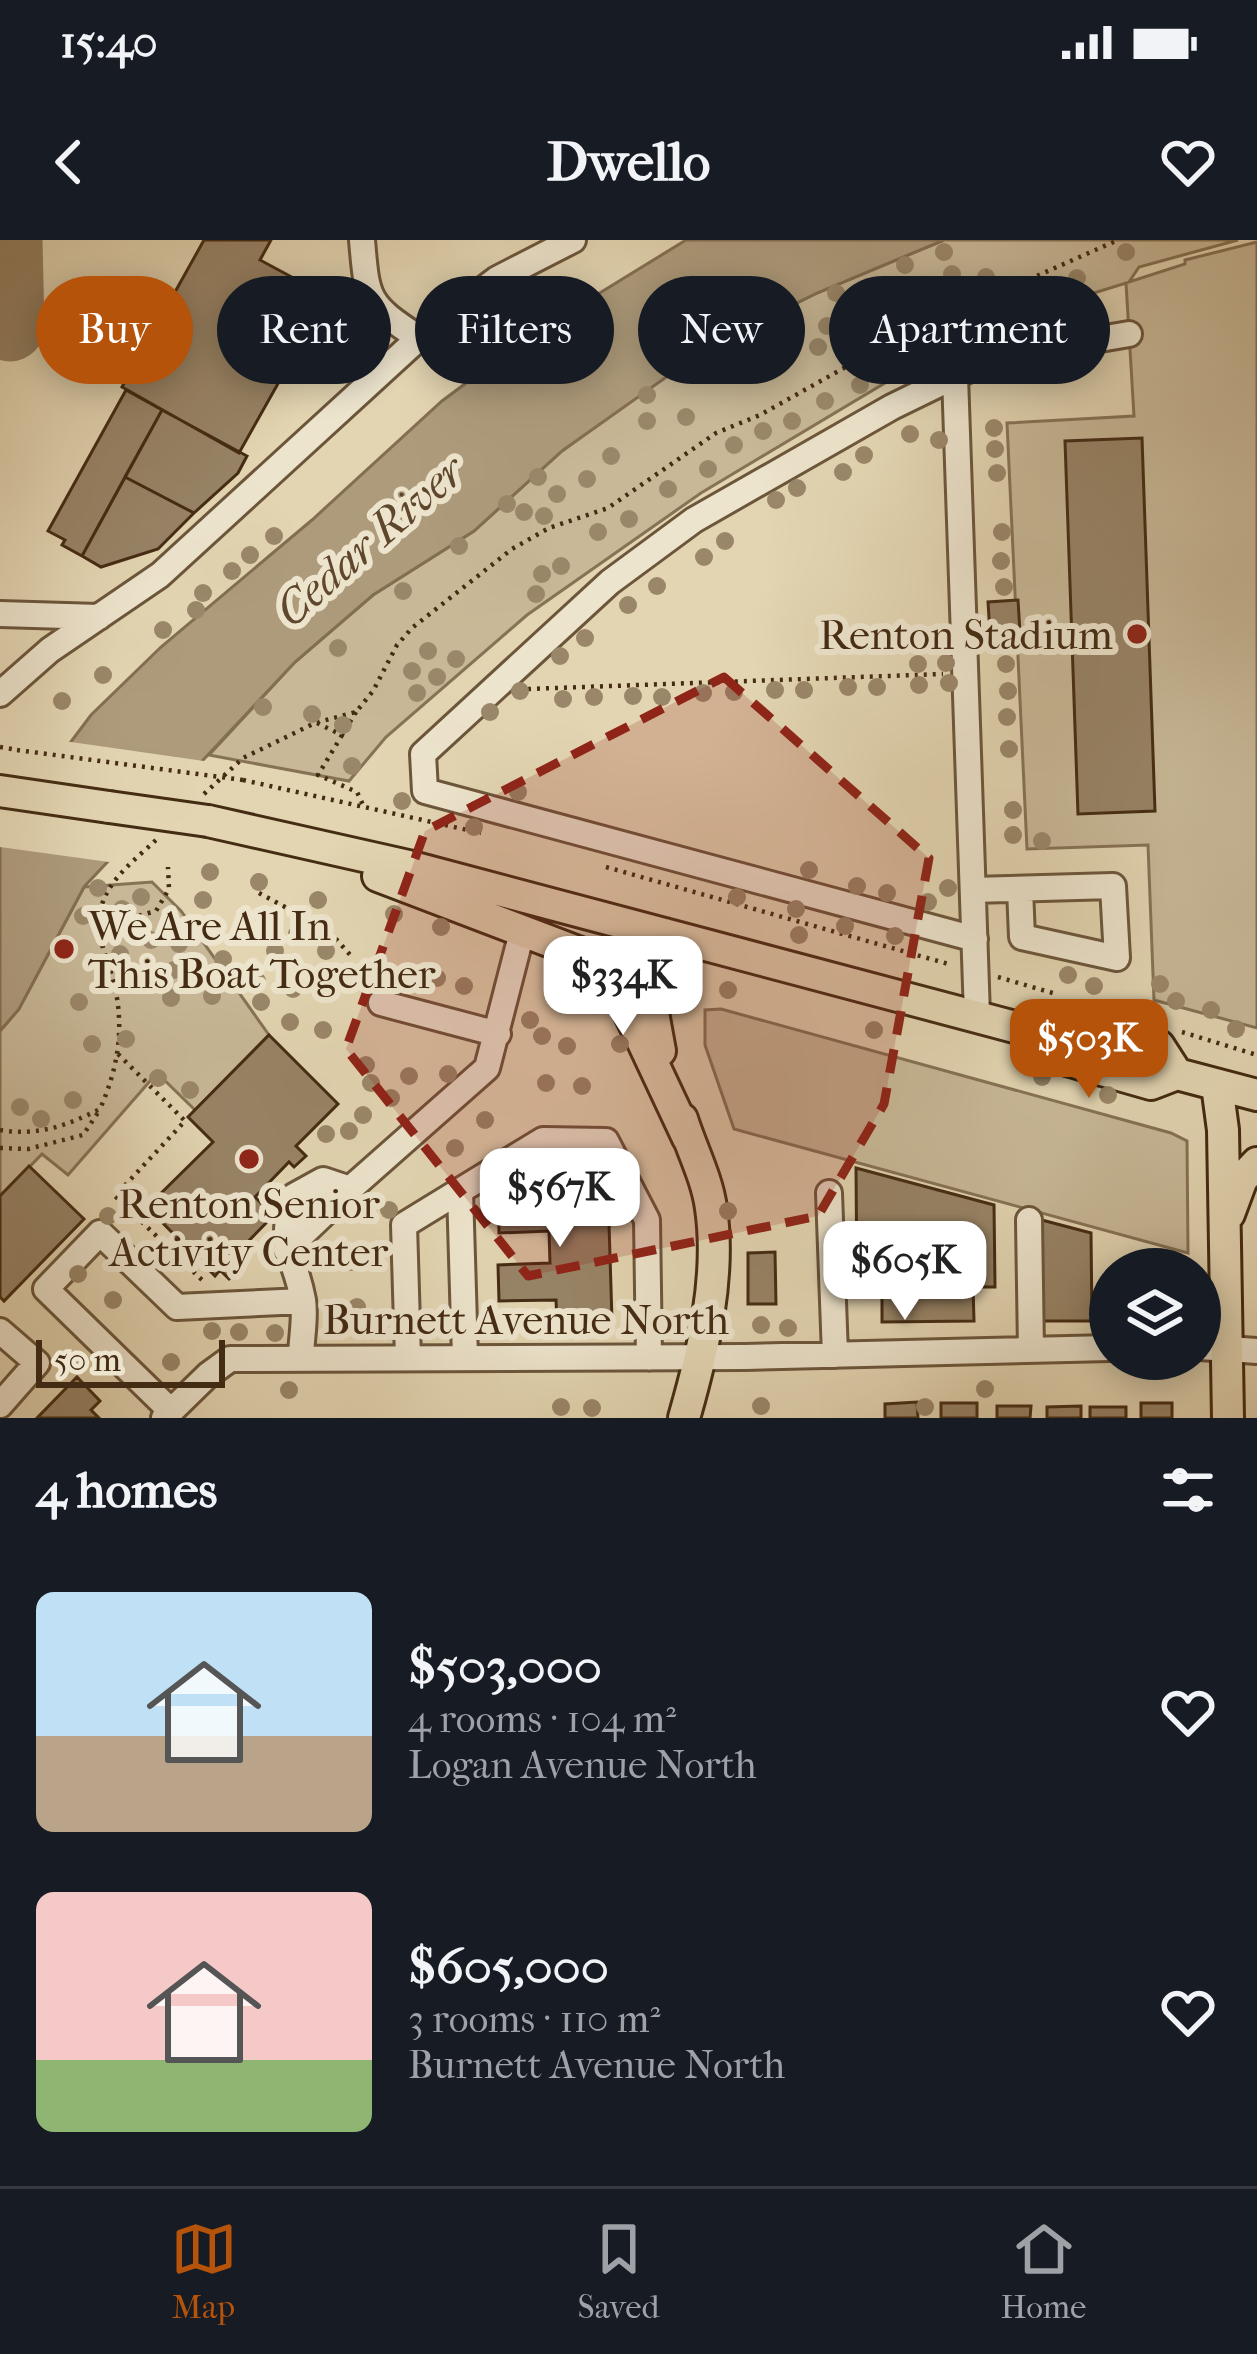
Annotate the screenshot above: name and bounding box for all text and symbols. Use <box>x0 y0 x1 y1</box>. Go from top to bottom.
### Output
text: 15:40 <box>60 16 158 69</box>
icon: back <box>36 129 102 195</box>
icon: heart <box>1155 129 1221 195</box>
text: Dwello <box>547 131 710 194</box>
chip: Buy <box>36 276 193 384</box>
chip: Rent <box>217 276 391 384</box>
chip: Filters <box>415 276 614 384</box>
chip: New <box>638 276 805 384</box>
chip: Apartment <box>829 276 1110 384</box>
water label: Cedar River <box>265 443 477 637</box>
place label: Renton Stadium <box>819 611 1113 660</box>
marker: Renton Stadium <box>1124 621 1150 647</box>
place label: We Are All In This Boat Together <box>87 902 436 999</box>
marker: We Are All In This Boat Together <box>51 936 77 962</box>
pin: $334K <box>539 936 707 1038</box>
text: $334K <box>571 952 675 998</box>
pin: $503K <box>1005 999 1173 1101</box>
text: $503K <box>1037 1015 1141 1061</box>
marker: Renton Senior Activity Center <box>236 1146 262 1172</box>
pin: $567K <box>476 1148 644 1250</box>
text: $567K <box>507 1164 613 1210</box>
place label: Renton Senior Activity Center <box>108 1180 389 1277</box>
pin: $605K <box>821 1221 989 1323</box>
text: $605K <box>850 1237 960 1283</box>
map controls <box>1089 1248 1221 1380</box>
button: layers <box>1089 1248 1221 1380</box>
street label: Burnett Avenue North <box>323 1296 730 1345</box>
scale bar <box>36 1334 225 1387</box>
text: 50 m <box>54 1341 121 1380</box>
icon: filters <box>1155 1457 1221 1523</box>
text: 4 homes <box>36 1460 217 1520</box>
text: $503,000 <box>408 1636 602 1696</box>
icon: home <box>132 1640 276 1784</box>
icon: heart <box>1155 1679 1221 1745</box>
text: 4 rooms · 104 m² <box>408 1696 676 1742</box>
text: Logan Avenue North <box>408 1742 757 1788</box>
text: $605,000 <box>408 1936 609 1996</box>
icon: home <box>132 1940 276 2084</box>
icon: heart <box>1155 1979 1221 2045</box>
text: 3 rooms · 110 m² <box>408 1996 660 2042</box>
text: Burnett Avenue North <box>408 2042 785 2088</box>
tab: Map <box>171 2216 237 2327</box>
tab: Saved <box>578 2216 659 2327</box>
tab: Home <box>1001 2216 1086 2327</box>

